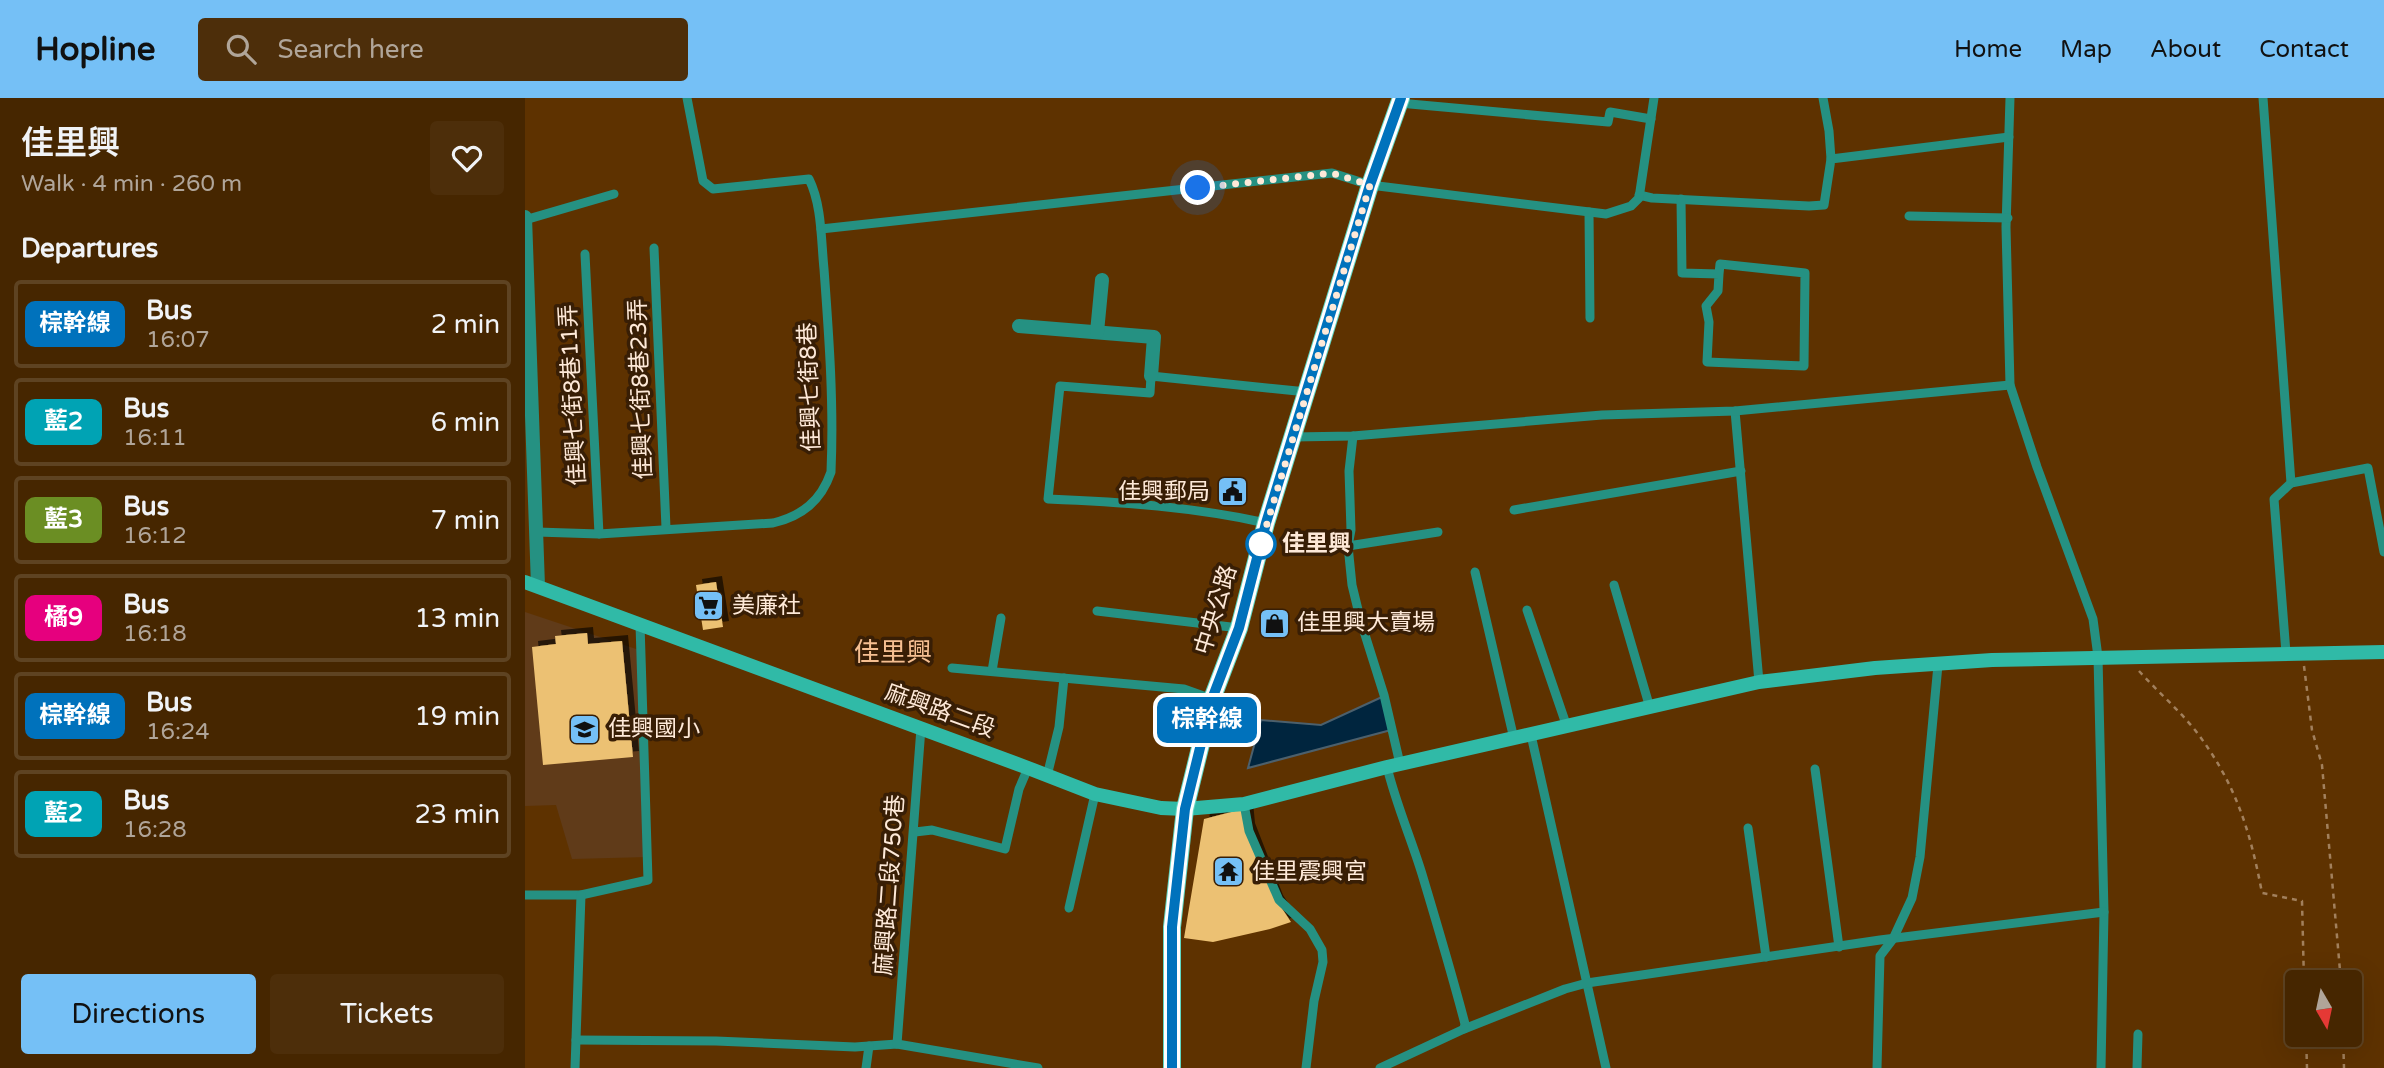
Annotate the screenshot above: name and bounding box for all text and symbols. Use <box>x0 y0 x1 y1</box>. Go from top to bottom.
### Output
search box <box>198 18 688 81</box>
text: Hopline <box>35 30 156 69</box>
icon: search <box>222 30 260 68</box>
text: Search here <box>278 34 424 65</box>
text: Home <box>1954 35 2022 64</box>
text: Map <box>2060 35 2112 64</box>
text: About <box>2150 35 2221 64</box>
text: Contact <box>2259 35 2349 64</box>
button: heart <box>430 121 504 195</box>
text: 佳里興 <box>21 124 120 163</box>
text: Walk · 4 min · 260 m <box>21 170 242 198</box>
your location <box>1180 170 1215 205</box>
text: Departures <box>21 233 158 264</box>
text: Bus <box>146 295 192 326</box>
street label: 佳興七街8巷23弄 <box>624 298 658 480</box>
street label: 佳興七街8巷11弄 <box>554 304 592 486</box>
text: 棕幹線 <box>39 309 111 338</box>
text: 2 min <box>431 309 500 340</box>
street label: 佳興七街8巷 <box>794 322 826 452</box>
text: 16:07 <box>146 326 210 354</box>
text: Bus <box>123 393 169 424</box>
text: 藍2 <box>44 407 83 436</box>
text: 6 min <box>431 407 500 438</box>
text: 16:11 <box>123 424 187 452</box>
public building icon: 佳興郵局 <box>1216 475 1250 509</box>
place label: 佳興郵局 <box>1118 478 1210 506</box>
text: Bus <box>123 491 169 522</box>
text: 藍3 <box>44 505 83 534</box>
text: 7 min <box>431 505 500 536</box>
text: 16:12 <box>123 522 187 550</box>
marker: 佳里興 <box>1246 529 1276 559</box>
place label: 佳里興 <box>1282 530 1351 558</box>
street label: 中央公路 <box>1189 562 1243 658</box>
text: Bus <box>123 589 169 620</box>
supermarket icon: 美廉社 <box>692 589 726 623</box>
place label: 美廉社 <box>732 592 801 620</box>
text: 橘9 <box>44 603 83 632</box>
text: 13 min <box>414 603 500 634</box>
shop icon: 佳里興大賣場 <box>1257 606 1291 640</box>
place label: 佳里興大賣場 <box>1297 609 1435 637</box>
text: 16:18 <box>123 620 187 648</box>
district label: 佳里興 <box>854 637 932 668</box>
street label: 麻興路二段 <box>881 678 999 744</box>
text: Bus <box>146 687 192 718</box>
line badge: 棕幹線 <box>1167 697 1247 743</box>
text: 棕幹線 <box>39 701 111 730</box>
text: 19 min <box>414 701 500 732</box>
text: 棕幹線 <box>1171 705 1243 734</box>
school or university icon: 佳興國小 <box>568 712 602 746</box>
place label: 佳興國小 <box>608 715 700 743</box>
text: 16:24 <box>146 718 210 746</box>
text: Bus <box>123 785 169 816</box>
street label: 麻興路二段750巷 <box>870 794 910 976</box>
text: 藍2 <box>44 799 83 828</box>
text: 23 min <box>414 799 500 830</box>
text: 16:28 <box>123 816 187 844</box>
temple icon: 佳里震興宮 <box>1212 855 1246 889</box>
place label: 佳里震興宮 <box>1252 858 1367 886</box>
north arrow <box>2285 970 2363 1046</box>
map controls <box>2285 970 2362 1047</box>
button: Directions <box>21 974 256 1054</box>
button: Tickets <box>270 974 504 1054</box>

